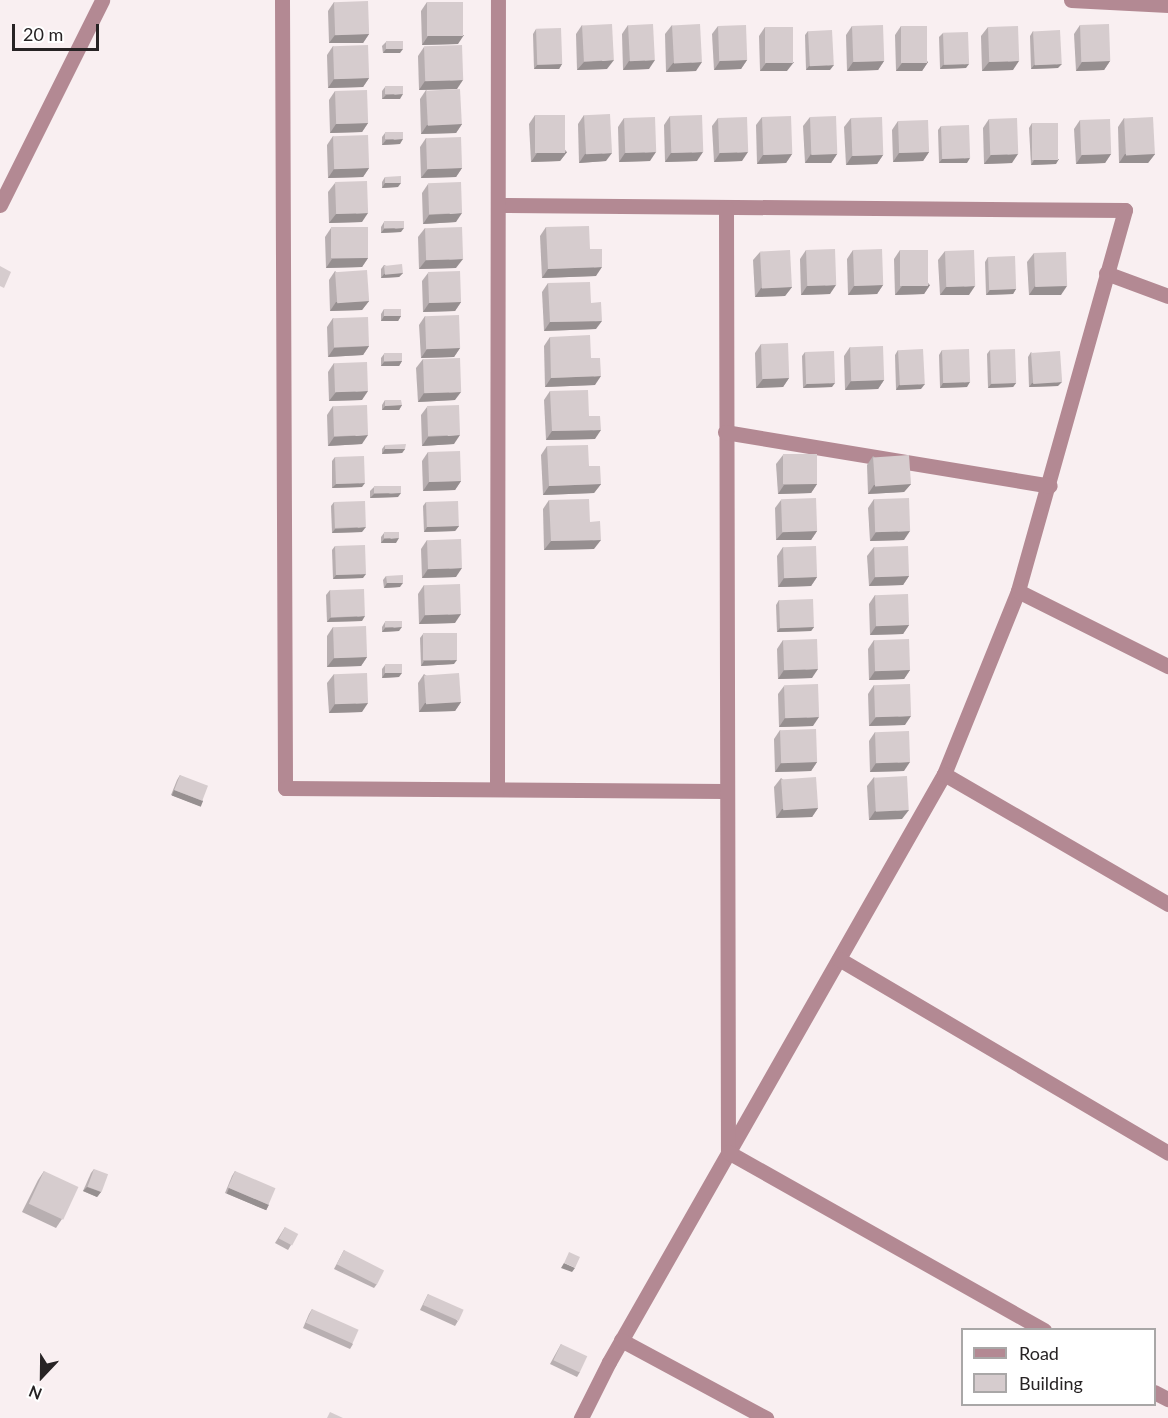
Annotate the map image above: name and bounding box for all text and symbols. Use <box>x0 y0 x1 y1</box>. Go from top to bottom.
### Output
scale bar <box>15 12 102 50</box>
text: 20 m <box>23 23 63 45</box>
legend <box>961 1328 1156 1406</box>
text: Road <box>1019 1342 1059 1364</box>
north arrow <box>12 1346 72 1406</box>
text: Building <box>1019 1372 1083 1394</box>
text: N <box>26 1382 44 1404</box>

